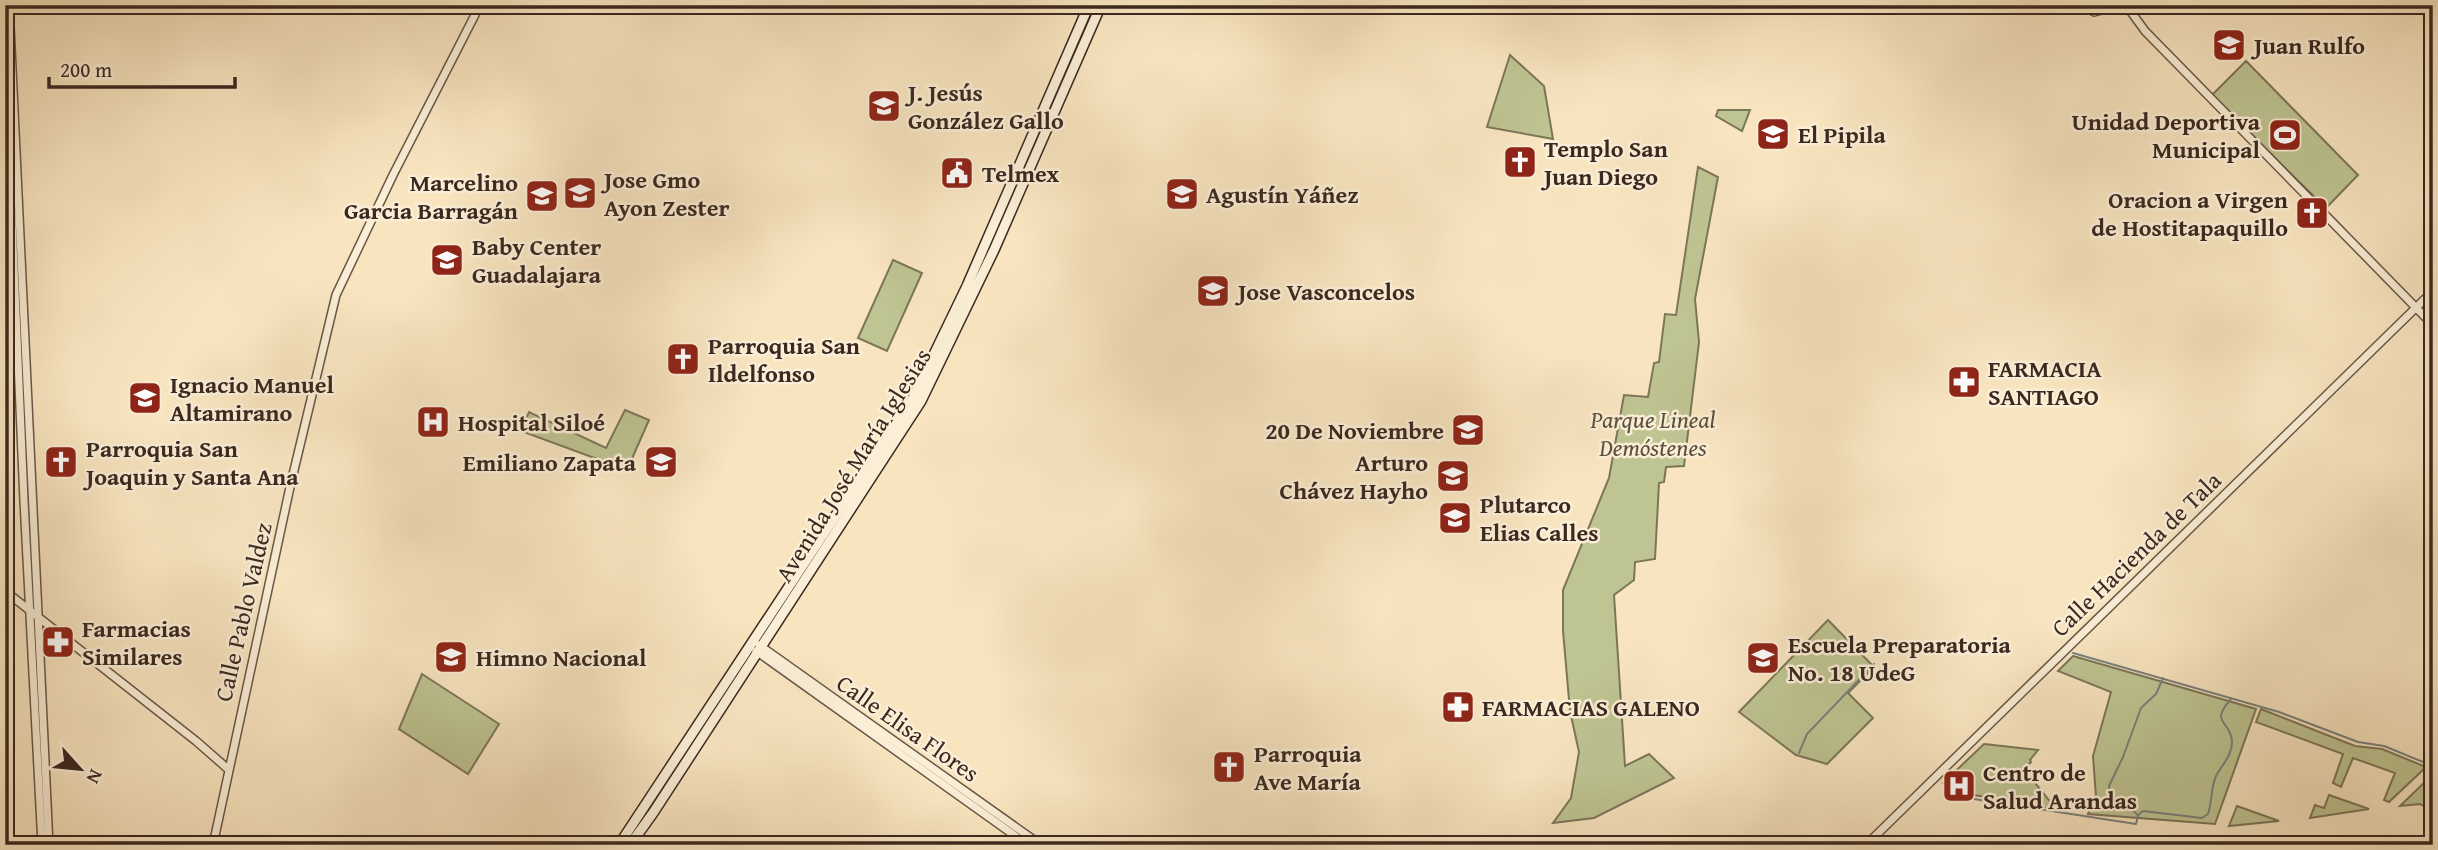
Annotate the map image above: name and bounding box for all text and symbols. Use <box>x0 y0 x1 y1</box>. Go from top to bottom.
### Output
school or university icon: Juan Rulfo <box>2210 26 2248 64</box>
place label: Juan Rulfo <box>2250 28 2365 63</box>
scale bar <box>49 46 234 90</box>
text: 200 m <box>60 54 112 85</box>
place label: J. Jesús González Gallo <box>904 75 1064 138</box>
school or university icon: J. Jesús González Gallo <box>865 87 903 125</box>
place label: Unidad Deportiva Municipal <box>2072 104 2261 167</box>
school or university icon: El Pipila <box>1754 115 1792 153</box>
sports icon: Unidad Deportiva Municipal <box>2266 116 2304 154</box>
place label: El Pipila <box>1798 117 1887 152</box>
place label: Templo San Juan Diego <box>1540 131 1668 194</box>
church icon: Templo San Juan Diego <box>1501 143 1539 181</box>
public building icon: Telmex <box>938 154 976 192</box>
place label: Telmex <box>982 156 1059 191</box>
place label: Jose Gmo Ayon Zester <box>600 162 729 225</box>
place label: Marcelino Garcia Barragán <box>344 165 518 228</box>
school or university icon: Jose Gmo Ayon Zester <box>561 174 599 212</box>
school or university icon: Agustín Yáñez <box>1163 175 1201 213</box>
school or university icon: Marcelino Garcia Barragán <box>523 177 561 215</box>
place label: Agustín Yáñez <box>1206 177 1359 212</box>
place label: Oracion a Virgen de Hostitapaquillo <box>2091 182 2288 245</box>
church icon: Oracion a Virgen de Hostitapaquillo <box>2293 194 2331 232</box>
place label: Baby Center Guadalajara <box>472 229 602 292</box>
school or university icon: Baby Center Guadalajara <box>428 241 466 279</box>
school or university icon: Jose Vasconcelos <box>1194 272 1232 310</box>
place label: Jose Vasconcelos <box>1234 274 1415 309</box>
place label: Parroquia San Ildelfonso <box>708 328 860 391</box>
church icon: Parroquia San Ildelfonso <box>664 340 702 378</box>
street label: Avenida José María Iglesias <box>767 341 939 589</box>
place label: FARMACIA SANTIAGO <box>1988 351 2102 414</box>
pharmacy icon: FARMACIA SANTIAGO <box>1945 363 1983 401</box>
place label: Ignacio Manuel Altamirano <box>170 367 334 430</box>
school or university icon: Ignacio Manuel Altamirano <box>126 379 164 417</box>
park label: Parque Lineal Demóstenes <box>1590 402 1716 465</box>
hospital icon: Hospital Siloé <box>414 403 452 441</box>
place label: Hospital Siloé <box>458 405 605 440</box>
school or university icon: 20 De Noviembre <box>1449 411 1487 449</box>
place label: 20 De Noviembre <box>1265 413 1444 448</box>
place label: Parroquia San Joaquin y Santa Ana <box>82 431 299 494</box>
church icon: Parroquia San Joaquin y Santa Ana <box>42 443 80 481</box>
school or university icon: Emiliano Zapata <box>642 443 680 481</box>
place label: Emiliano Zapata <box>463 445 637 480</box>
place label: Arturo Chávez Hayho <box>1280 445 1428 508</box>
school or university icon: Arturo Chávez Hayho <box>1434 457 1472 495</box>
street label: Calle Hacienda de Tala <box>2043 463 2229 645</box>
place label: Plutarco Elias Calles <box>1480 487 1599 550</box>
school or university icon: Plutarco Elias Calles <box>1436 499 1474 537</box>
street label: Calle Pablo Valdez <box>205 519 281 705</box>
place label: Farmacias Similares <box>82 611 191 674</box>
pharmacy icon: Farmacias Similares <box>39 623 77 661</box>
place label: Escuela Preparatoria No. 18 UdeG <box>1788 627 2012 690</box>
school or university icon: Himno Nacional <box>432 638 470 676</box>
school or university icon: Escuela Preparatoria No. 18 UdeG <box>1744 639 1782 677</box>
place label: Himno Nacional <box>476 640 647 675</box>
street label: Calle Elisa Flores <box>829 666 987 790</box>
pharmacy icon: FARMACIAS GALENO <box>1439 688 1477 726</box>
place label: FARMACIAS GALENO <box>1482 690 1700 725</box>
north arrow <box>46 734 116 804</box>
place label: Parroquia Ave María <box>1254 736 1362 799</box>
church icon: Parroquia Ave María <box>1210 748 1248 786</box>
place label: Centro de Salud Arandas <box>1983 755 2137 818</box>
text: N <box>80 765 111 789</box>
hospital icon: Centro de Salud Arandas <box>1940 767 1978 805</box>

